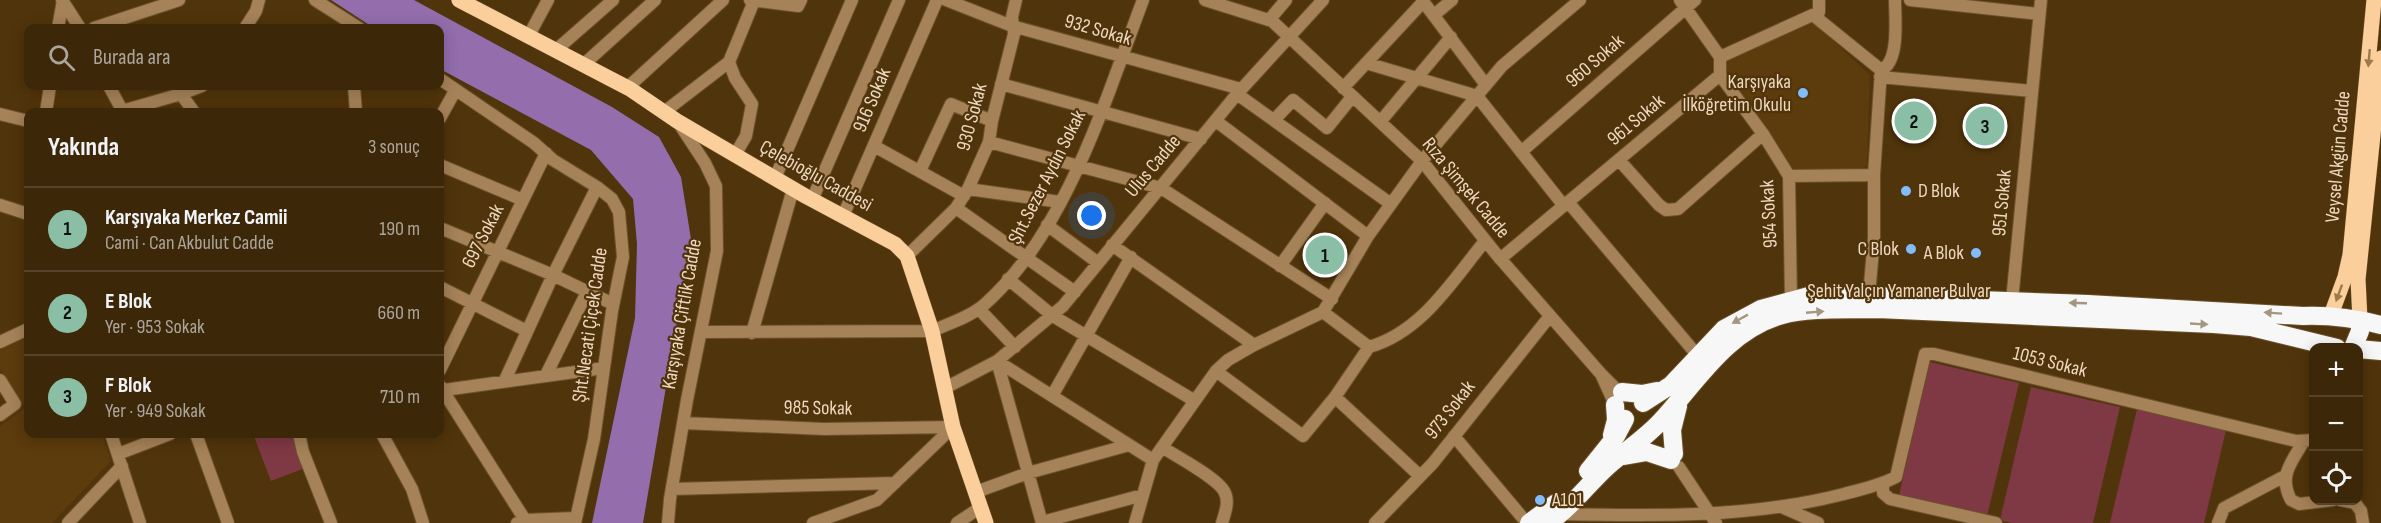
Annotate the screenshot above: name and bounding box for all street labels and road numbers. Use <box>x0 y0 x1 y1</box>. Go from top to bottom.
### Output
street label: 932 Sokak <box>1062 9 1135 51</box>
street label: 960 Sokak <box>1561 29 1629 93</box>
street label: 916 Sokak <box>848 64 896 136</box>
street label: 930 Sokak <box>951 80 993 154</box>
street label: 961 Sokak <box>1602 89 1670 151</box>
street label: Veysel Akgün Cadde <box>2320 90 2356 224</box>
street label: Şht.Sezer Aydın Sokak <box>1003 106 1091 248</box>
street label: Ulus Cadde <box>1120 130 1186 202</box>
street label: Rıza Şimşek Cadde <box>1417 133 1515 243</box>
street label: Çelebioğlu Caddesi <box>755 135 877 217</box>
street label: 951 Sokak <box>1987 168 2017 237</box>
street label: 954 Sokak <box>1755 179 1783 249</box>
street label: 697 Sokak <box>457 200 509 272</box>
street label: Karşıyaka Çiftlik Cadde <box>657 237 707 391</box>
street label: Şht.Necati Çiçek Cadde <box>567 246 613 404</box>
street label: Şehit Yalçın Yamaner Bulvar <box>1807 279 1991 303</box>
street label: 1053 Sokak <box>2011 341 2090 383</box>
street label: 973 Sokak <box>1420 375 1481 444</box>
street label: 985 Sokak <box>783 395 853 421</box>

